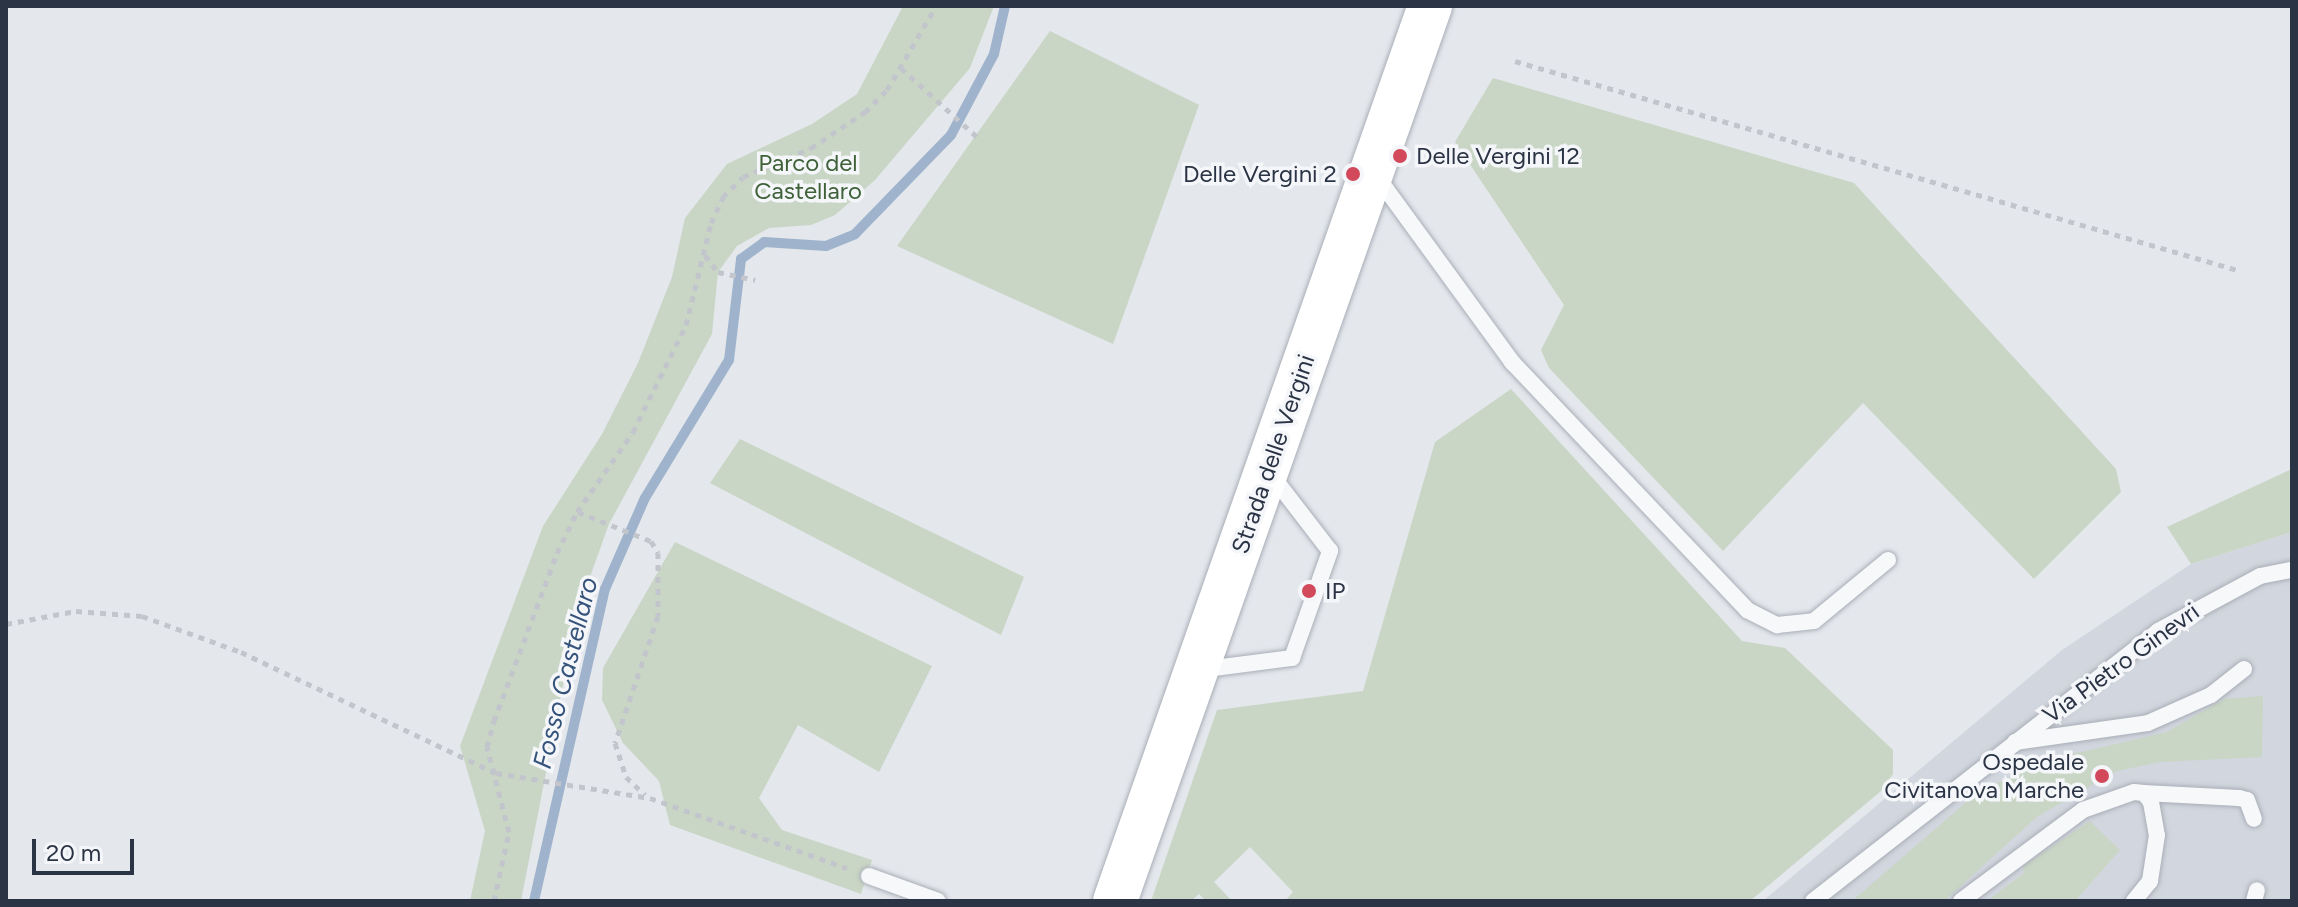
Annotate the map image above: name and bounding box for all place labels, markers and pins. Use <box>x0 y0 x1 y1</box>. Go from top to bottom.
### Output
place label: Delle Vergini 12 <box>1416 142 1580 170</box>
marker: Delle Vergini 12 <box>1391 147 1409 165</box>
place label: Delle Vergini 2 <box>1183 160 1337 188</box>
marker: Delle Vergini 2 <box>1344 165 1362 183</box>
place label: IP <box>1325 577 1345 605</box>
marker: IP <box>1300 582 1318 600</box>
place label: Ospedale Civitanova Marche <box>1884 748 2084 804</box>
marker: Ospedale Civitanova Marche <box>2091 765 2113 787</box>

